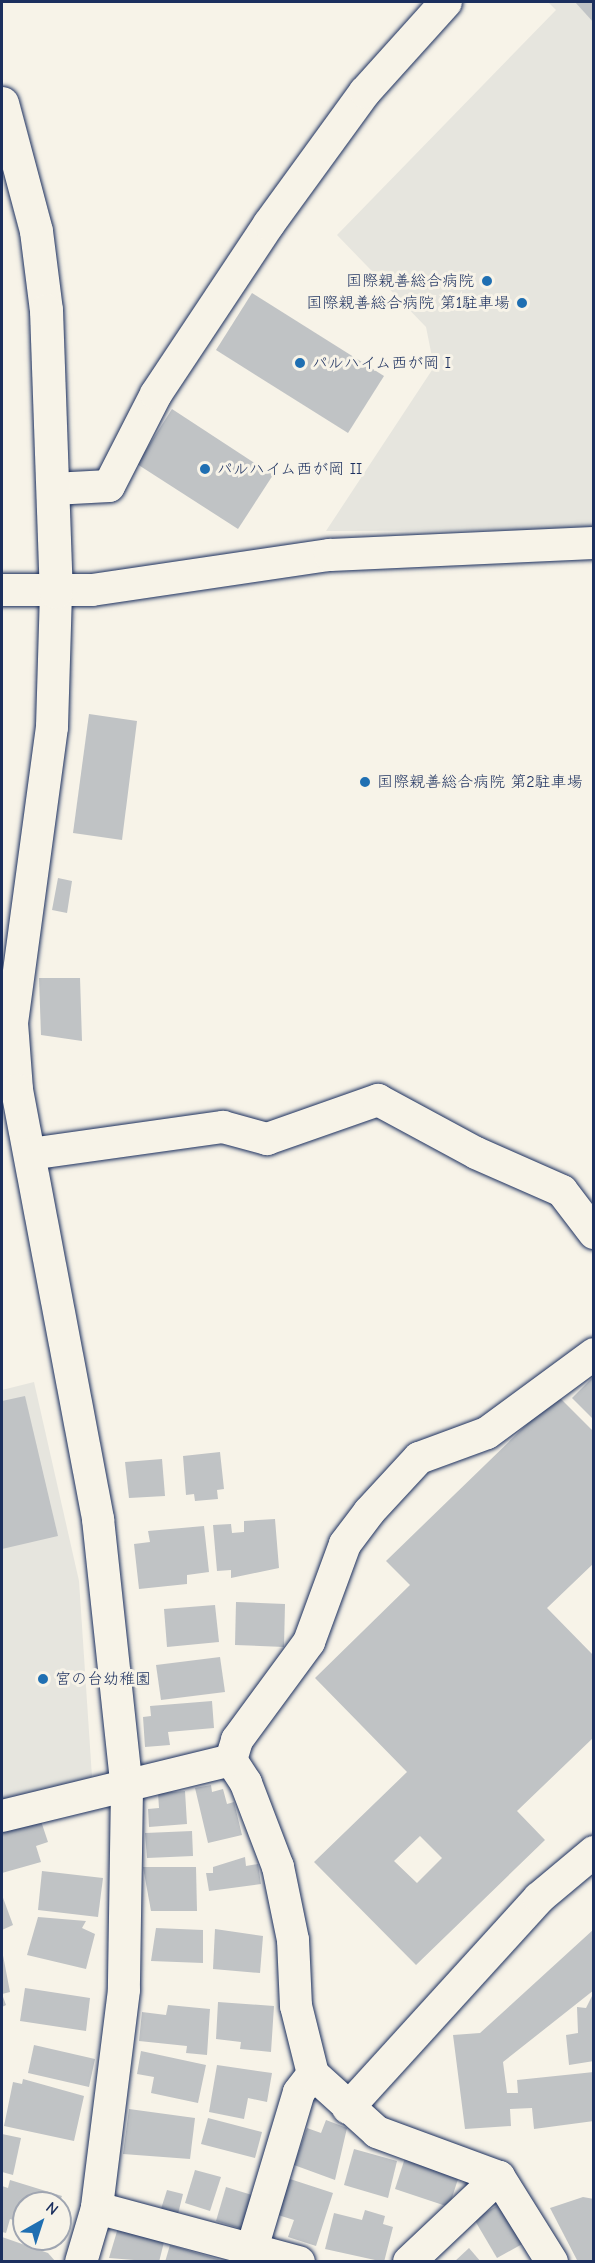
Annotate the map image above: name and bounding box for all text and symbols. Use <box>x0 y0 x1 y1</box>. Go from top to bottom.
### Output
place label: 国際親善総合病院 <box>346 271 474 291</box>
marker: 国際親善総合病院 <box>478 272 496 290</box>
place label: 国際親善総合病院 第1駐車場 <box>306 293 510 313</box>
marker: 国際親善総合病院 第1駐車場 <box>515 296 529 310</box>
place label: パルハイム西が岡 I <box>312 353 452 373</box>
marker: パルハイム西が岡 I <box>293 356 307 370</box>
place label: パルハイム西が岡 II <box>217 459 363 479</box>
marker: パルハイム西が岡 II <box>198 462 212 476</box>
place label: 国際親善総合病院 第2駐車場 <box>377 772 583 792</box>
marker: 国際親善総合病院 第2駐車場 <box>358 775 372 789</box>
place label: 宮の台幼稚園 <box>55 1669 151 1689</box>
marker: 宮の台幼稚園 <box>36 1672 50 1686</box>
north arrow <box>12 2191 72 2251</box>
text: N <box>42 2198 62 2219</box>

